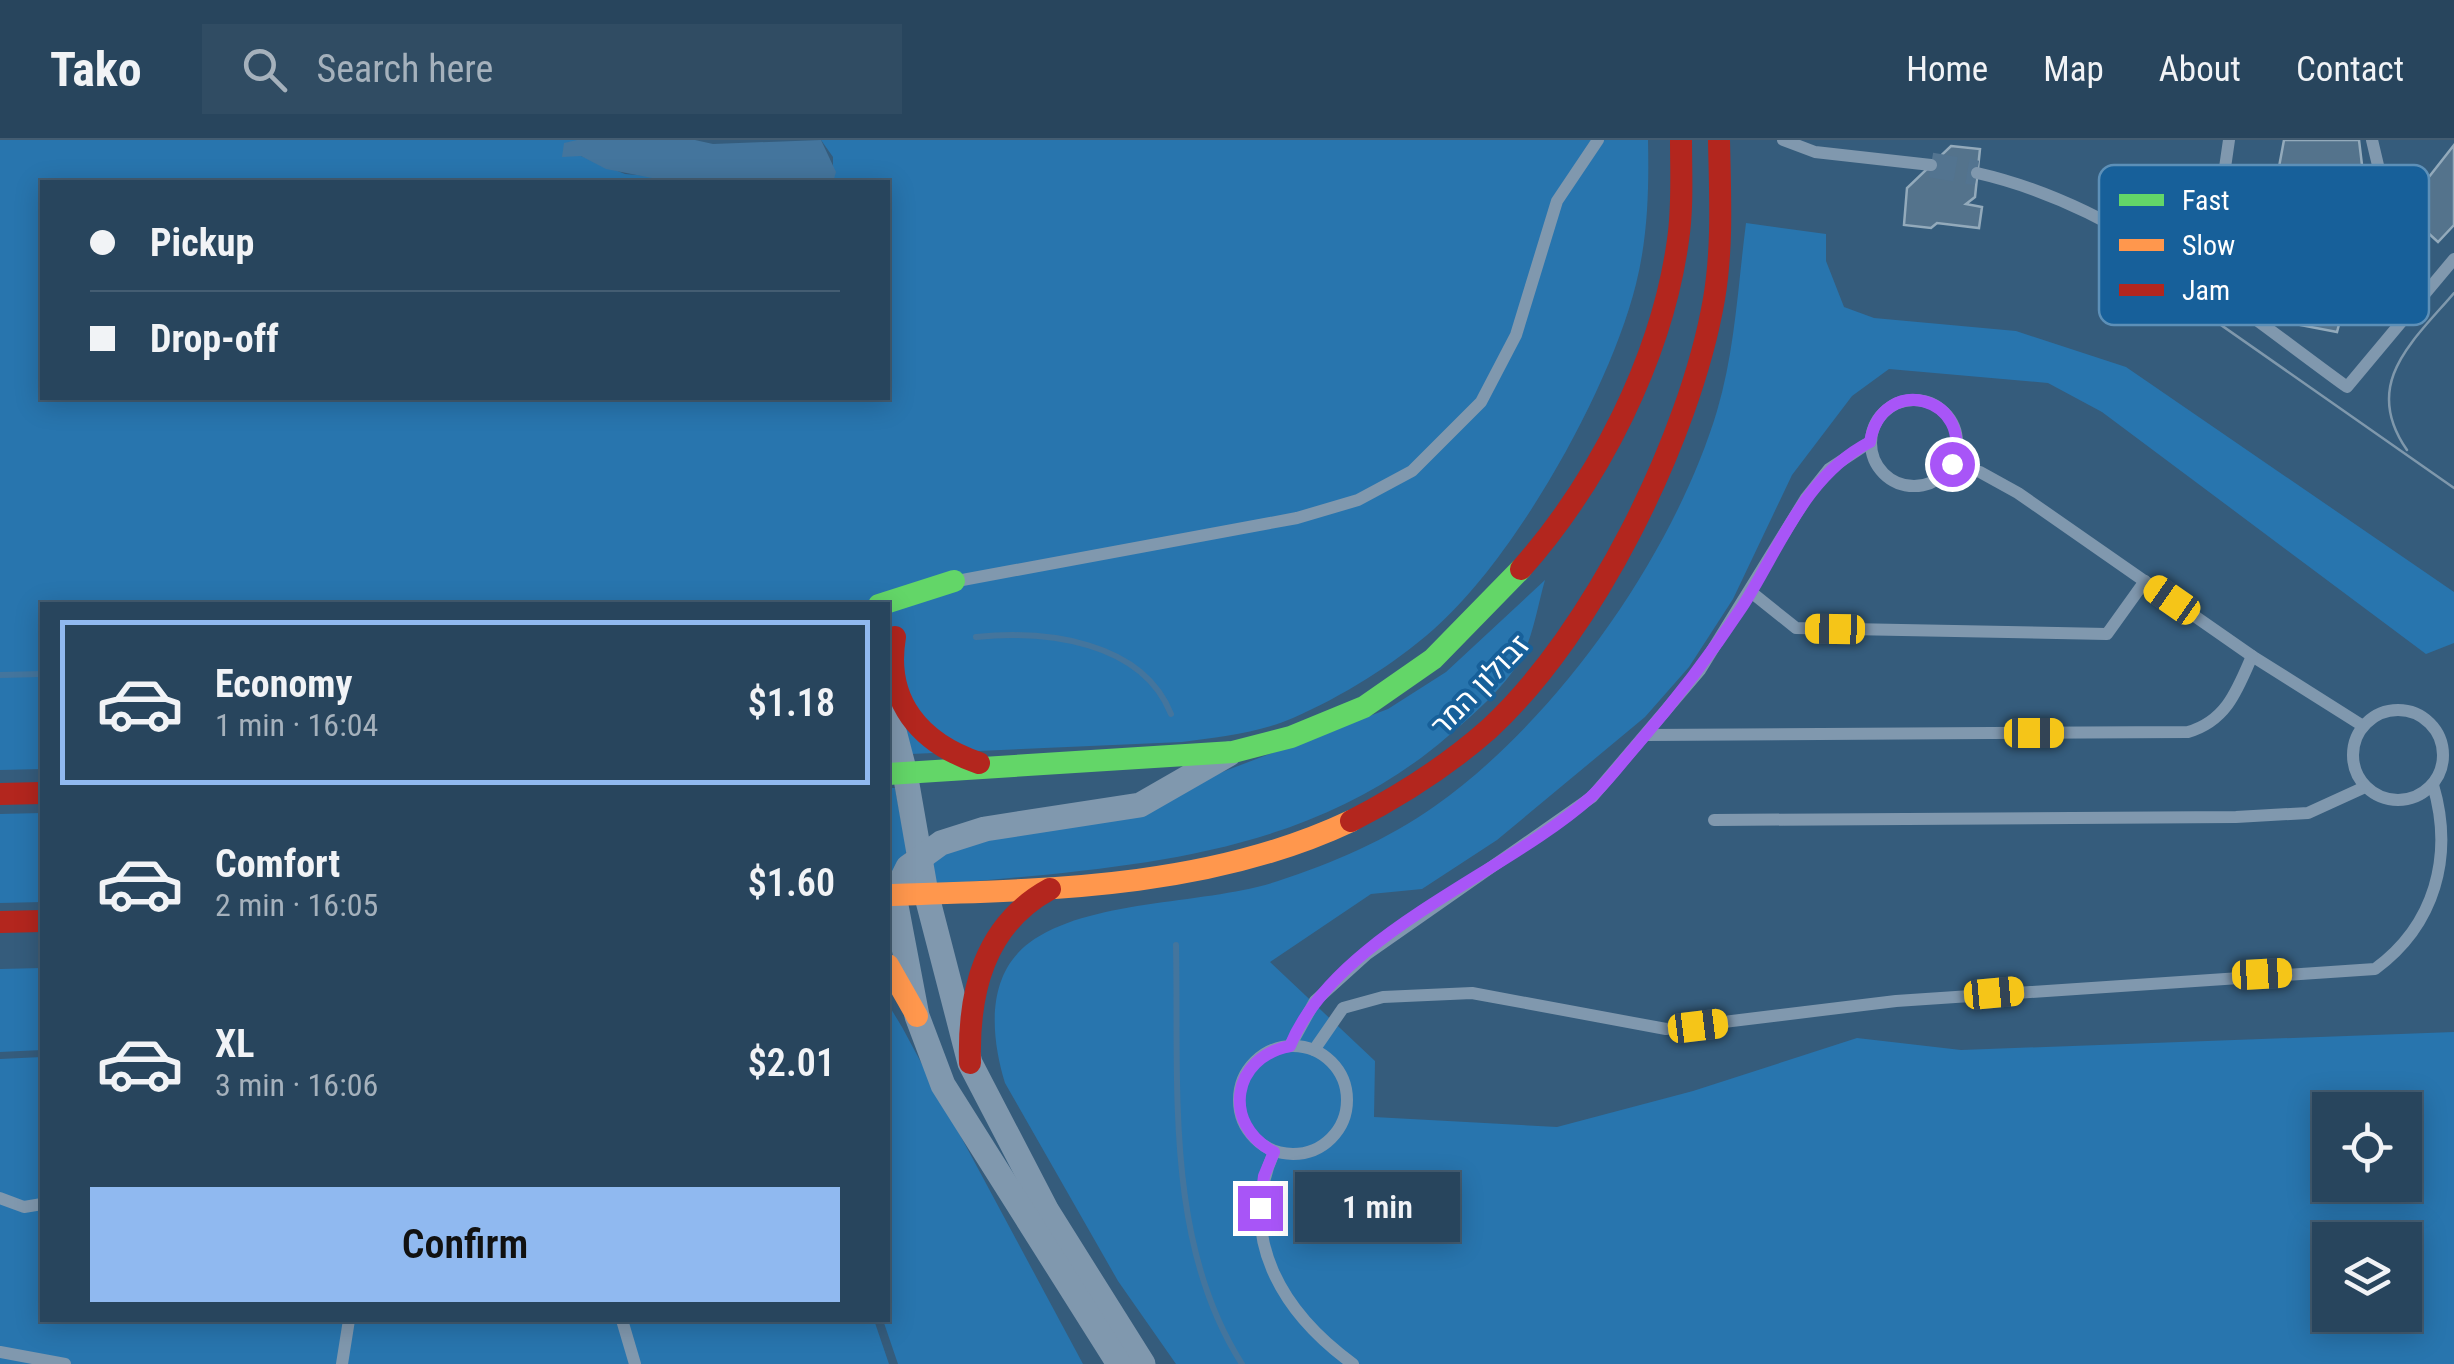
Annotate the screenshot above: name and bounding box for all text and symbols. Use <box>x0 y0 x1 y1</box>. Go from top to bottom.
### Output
search box <box>202 24 902 114</box>
text: Tako <box>50 41 142 98</box>
icon: search <box>237 42 292 97</box>
text: Search here <box>317 47 493 91</box>
text: Home <box>1906 49 1988 90</box>
text: Map <box>2043 49 2104 90</box>
text: About <box>2159 49 2241 90</box>
text: Contact <box>2296 49 2404 90</box>
legend <box>2099 165 2429 325</box>
text: Fast <box>2182 184 2229 217</box>
text: Pickup <box>150 221 254 265</box>
text: Slow <box>2182 229 2235 262</box>
text: Jam <box>2182 274 2230 307</box>
text: Drop-off <box>150 317 279 361</box>
route start <box>1930 442 1975 487</box>
car <box>2139 571 2205 629</box>
car <box>1805 613 1865 645</box>
street label: זבולון המר <box>1423 627 1536 742</box>
icon: car <box>95 658 185 748</box>
text: Economy <box>215 662 352 706</box>
text: $1.18 <box>748 681 835 725</box>
text: 1 min · 16:04 <box>215 706 378 744</box>
car <box>2004 718 2064 748</box>
icon: car <box>95 838 185 928</box>
text: Comfort <box>215 842 340 886</box>
text: $1.60 <box>748 861 835 905</box>
text: 2 min · 16:05 <box>215 886 378 924</box>
car <box>2231 957 2293 991</box>
car <box>1963 975 2025 1011</box>
car <box>1666 1007 1730 1045</box>
icon: car <box>95 1018 185 1108</box>
text: XL <box>215 1022 254 1066</box>
text: $2.01 <box>748 1041 835 1085</box>
text: 3 min · 16:06 <box>215 1066 378 1104</box>
map controls <box>2312 1092 2422 1332</box>
button: locate <box>2312 1092 2422 1202</box>
callout: 1 min <box>1295 1173 1460 1243</box>
route end <box>1238 1186 1283 1231</box>
button: Confirm <box>90 1187 840 1302</box>
text: 1 min <box>1342 1188 1413 1226</box>
button: layers <box>2312 1222 2422 1332</box>

